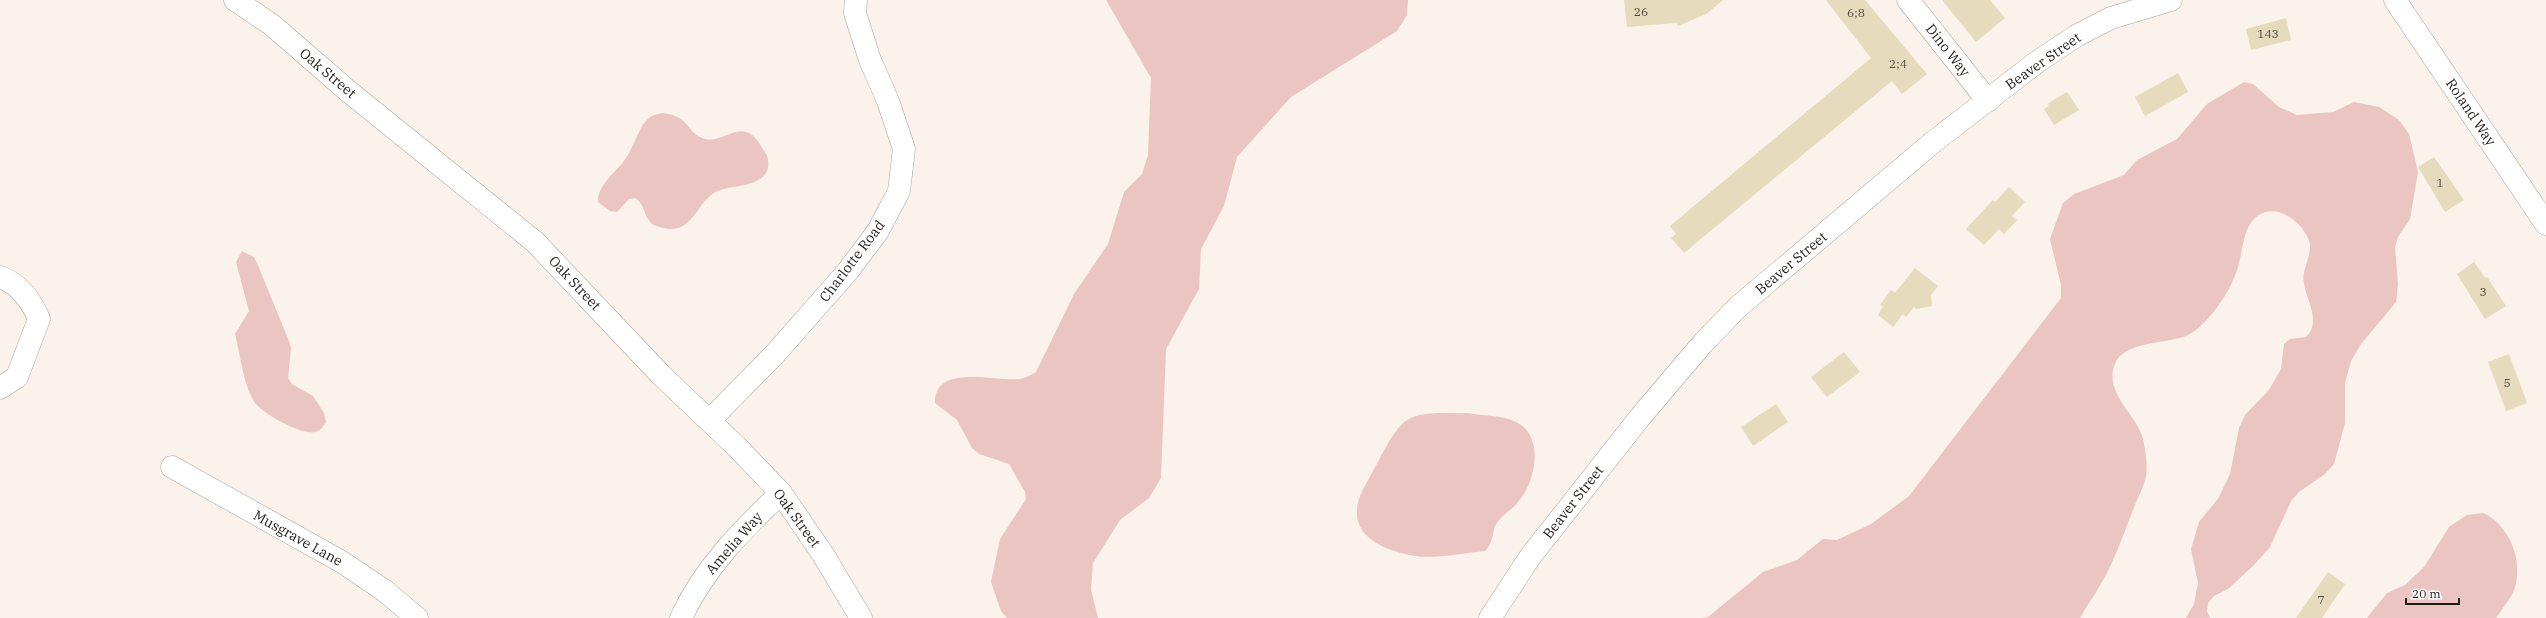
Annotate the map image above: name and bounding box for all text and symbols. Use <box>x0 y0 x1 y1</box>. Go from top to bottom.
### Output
house number: 26 <box>1634 4 1648 19</box>
house number: 6;8 <box>1847 5 1865 20</box>
street label: Dino Way <box>1922 20 1975 80</box>
house number: 143 <box>2257 26 2279 41</box>
street label: Beaver Street <box>2002 28 2084 94</box>
street label: Oak Street <box>296 44 360 102</box>
house number: 2;4 <box>1889 56 1907 71</box>
street label: Roland Way <box>2442 75 2500 150</box>
house number: 1 <box>2436 175 2444 190</box>
street label: Charlotte Road <box>815 216 889 305</box>
street label: Beaver Street <box>1751 228 1831 298</box>
street label: Oak Street <box>545 252 605 314</box>
house number: 3 <box>2479 284 2487 299</box>
house number: 5 <box>2503 375 2511 390</box>
street label: Beaver Street <box>1539 462 1607 542</box>
street label: Oak Street <box>770 485 824 551</box>
street label: Musgrave Lane <box>250 506 346 570</box>
street label: Amelia Way <box>702 507 767 578</box>
scale bar <box>2406 580 2459 606</box>
text: 20 m <box>2412 586 2441 601</box>
house number: 7 <box>2317 592 2325 607</box>

